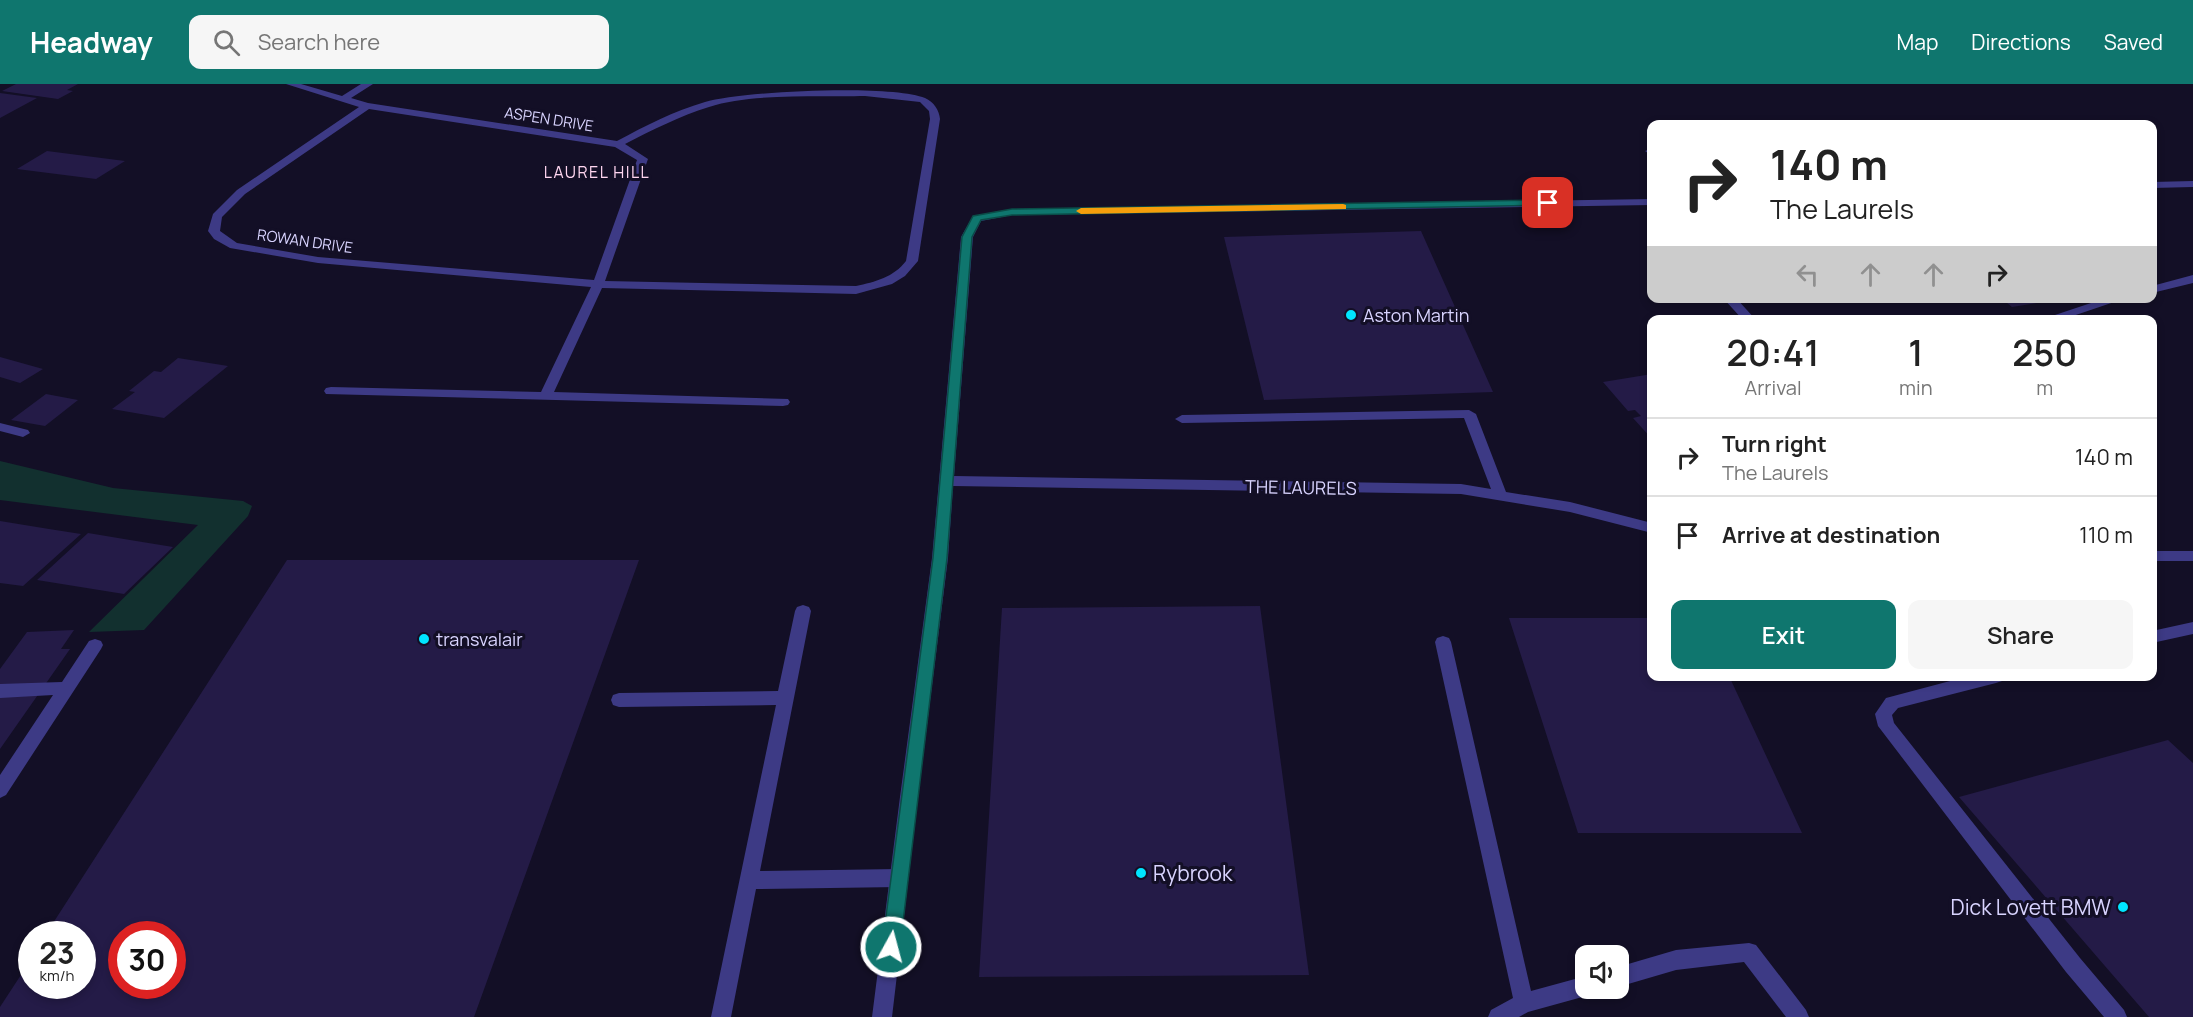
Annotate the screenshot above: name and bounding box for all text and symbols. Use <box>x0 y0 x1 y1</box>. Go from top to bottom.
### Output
search box <box>189 15 609 69</box>
text: Headway <box>30 23 153 61</box>
icon: search <box>210 26 243 59</box>
text: Search here <box>258 27 380 57</box>
text: Map <box>1897 28 1938 56</box>
text: Directions <box>1971 28 2071 56</box>
text: Saved <box>2104 28 2163 56</box>
street label: ASPEN DRIVE <box>503 102 595 136</box>
text: 140 m <box>1770 135 1888 193</box>
icon: right <box>1671 144 1749 222</box>
district label: LAUREL HILL <box>544 161 650 183</box>
pin <box>1522 177 1573 228</box>
icon: arrive <box>1531 186 1564 219</box>
text: The Laurels <box>1770 190 1914 227</box>
street label: ROWAN DRIVE <box>256 224 354 258</box>
icon: left <box>1791 258 1824 291</box>
icon: ahead <box>1854 258 1887 291</box>
icon: ahead <box>1917 258 1950 291</box>
icon: right <box>1980 258 2013 291</box>
place label: Aston Martin <box>1363 303 1469 327</box>
marker: Aston Martin <box>1344 308 1358 322</box>
text: 20:41 <box>1727 328 1820 377</box>
text: 1 <box>1908 328 1923 377</box>
text: 250 <box>2012 328 2077 377</box>
text: Arrival <box>1744 374 1802 401</box>
text: min <box>1899 374 1933 401</box>
text: m <box>2036 374 2053 401</box>
text: Turn right <box>1722 429 1827 459</box>
icon: right <box>1671 441 1704 474</box>
text: 140 m <box>2075 442 2133 472</box>
text: The Laurels <box>1722 459 1829 486</box>
street label: THE LAURELS <box>1245 474 1357 500</box>
icon: arrive <box>1671 519 1704 552</box>
text: Arrive at destination <box>1722 520 1940 550</box>
text: 110 m <box>2079 520 2133 550</box>
button: Exit <box>1671 600 1896 669</box>
button: Share <box>1908 600 2133 669</box>
place label: transvalair <box>436 627 523 651</box>
marker: transvalair <box>417 632 431 646</box>
place label: Rybrook <box>1153 859 1233 887</box>
marker: Rybrook <box>1134 866 1148 880</box>
place label: Dick Lovett BMW <box>1951 893 2111 921</box>
marker: Dick Lovett BMW <box>2116 900 2130 914</box>
position arrow <box>859 915 923 979</box>
speed limit sign: 30 <box>108 921 186 999</box>
text: 23 <box>39 932 75 973</box>
map controls <box>1575 945 1629 999</box>
button: sound <box>1575 945 1629 999</box>
text: km/h <box>40 965 74 986</box>

